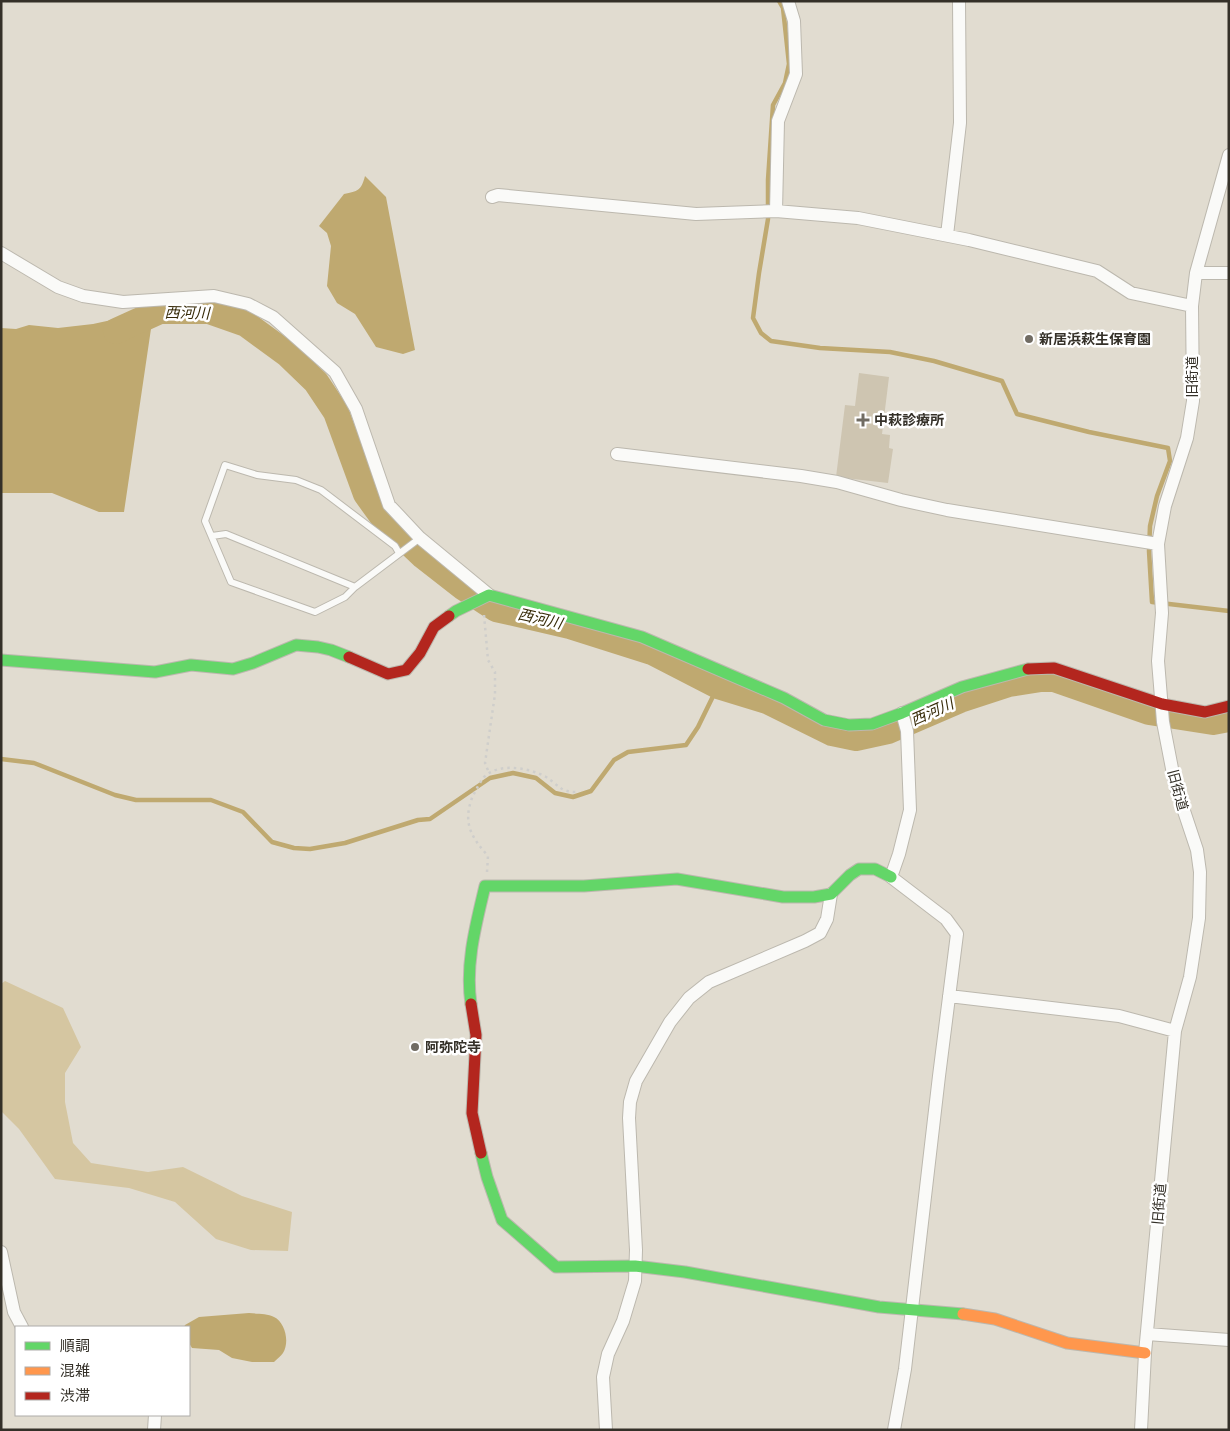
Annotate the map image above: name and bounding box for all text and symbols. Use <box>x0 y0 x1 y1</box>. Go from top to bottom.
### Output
water label: 西河川 <box>164 304 212 322</box>
place label: 新居浜萩生保育園 <box>1039 331 1151 348</box>
marker: 新居浜萩生保育園 <box>1023 333 1035 345</box>
street label: 旧街道 <box>1184 356 1201 398</box>
place label: 中萩診療所 <box>874 412 944 429</box>
marker: 中萩診療所 <box>856 413 870 427</box>
water label: 西河川 <box>516 605 566 633</box>
water label: 西河川 <box>908 694 958 729</box>
street label: 旧街道 <box>1164 768 1191 813</box>
place label: 阿弥陀寺 <box>425 1039 481 1056</box>
marker: 阿弥陀寺 <box>409 1041 421 1053</box>
street label: 旧街道 <box>1149 1182 1170 1226</box>
legend <box>15 1326 190 1416</box>
text: 順調 <box>60 1337 90 1355</box>
text: 混雑 <box>60 1362 90 1380</box>
text: 渋滞 <box>60 1387 90 1405</box>

